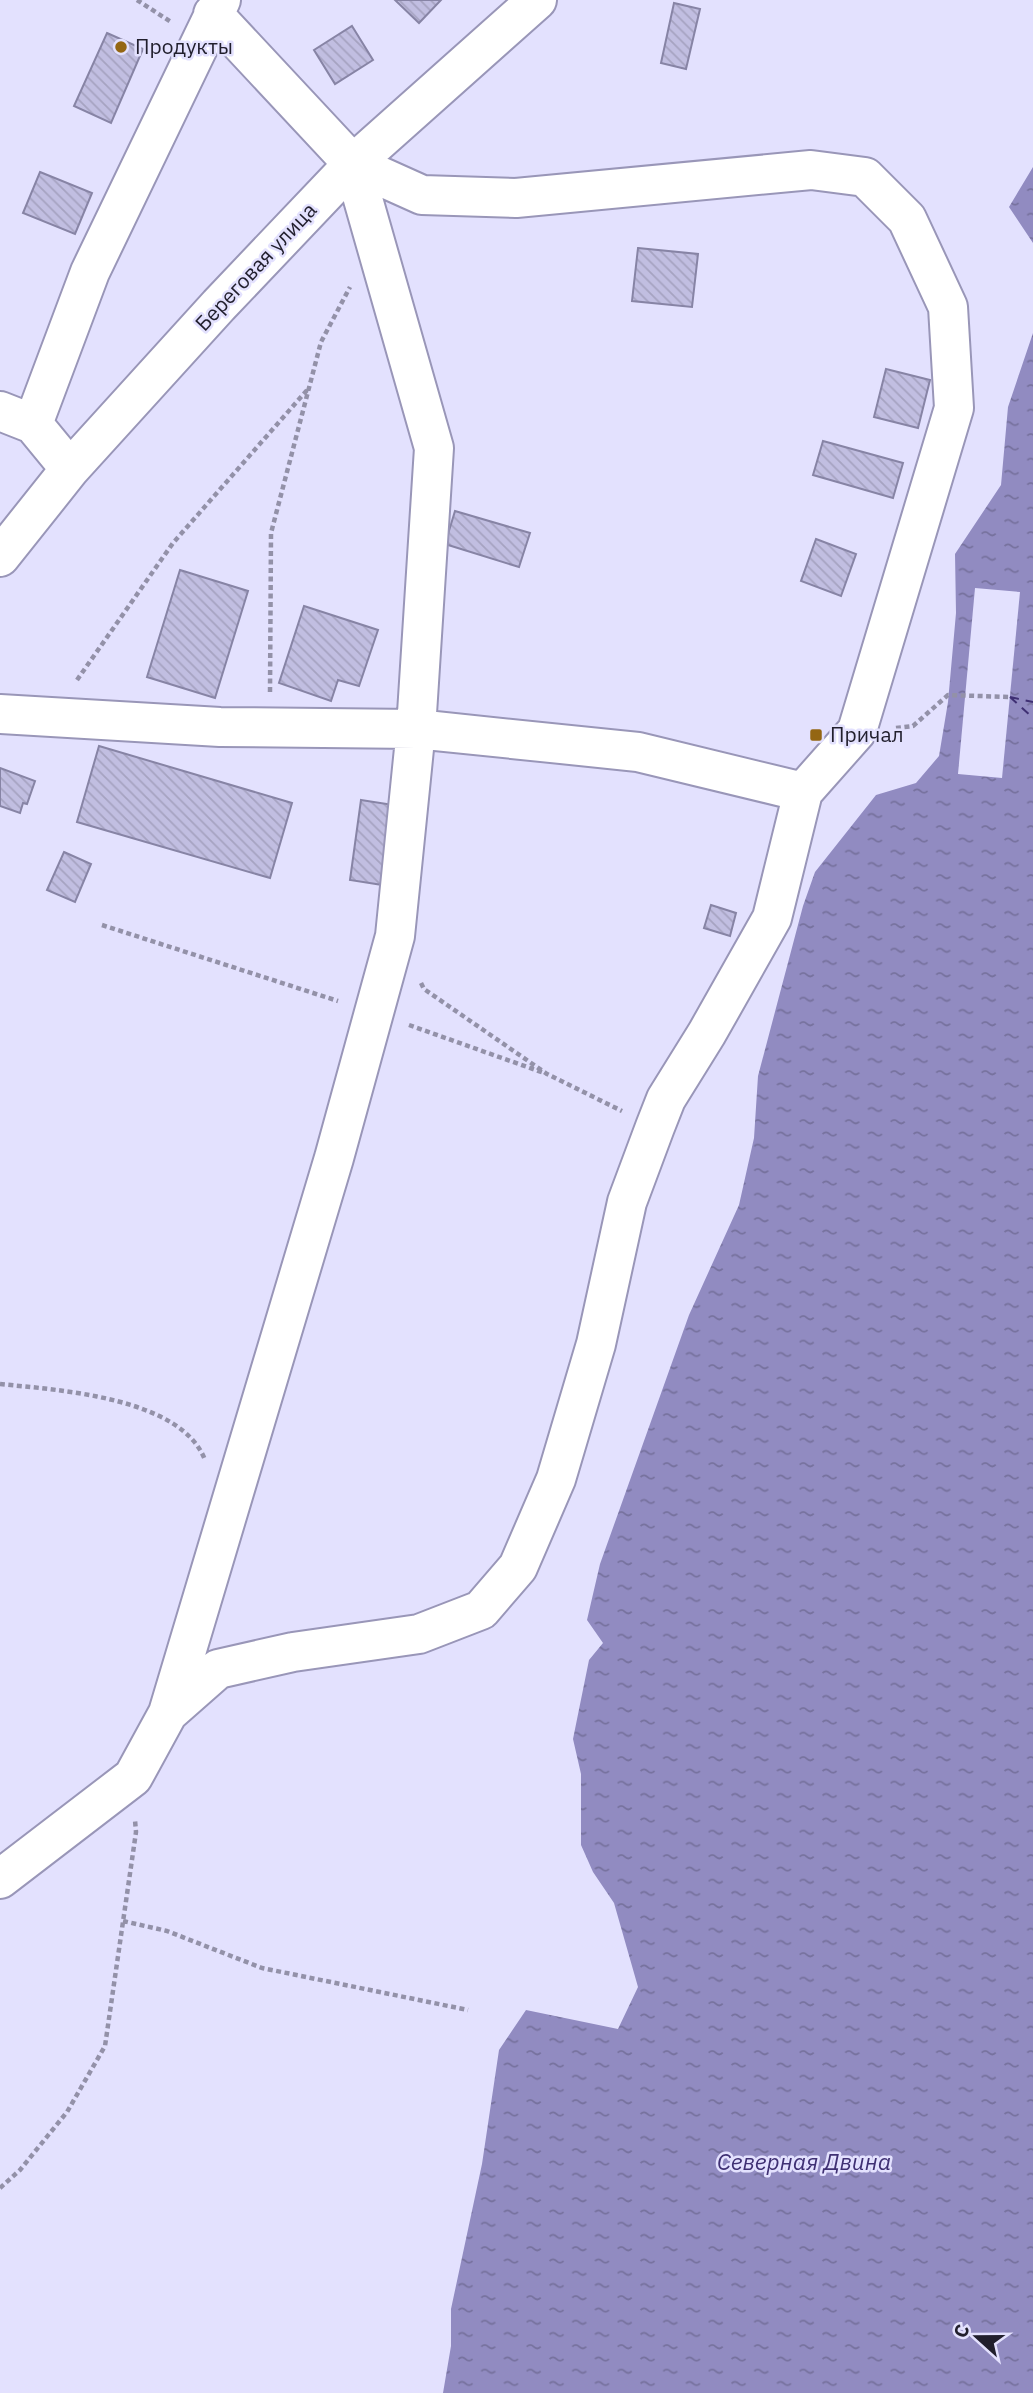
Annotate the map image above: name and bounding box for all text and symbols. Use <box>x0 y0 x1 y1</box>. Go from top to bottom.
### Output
place label: Продукты <box>135 32 233 60</box>
marker: Продукты <box>113 39 129 55</box>
street label: Береговая улица <box>188 196 322 337</box>
place label: Причал <box>830 720 904 748</box>
marker: Причал <box>808 727 824 743</box>
water label: Северная Двина <box>717 2146 891 2176</box>
north arrow <box>942 2302 1012 2372</box>
text: С <box>948 2321 975 2341</box>

